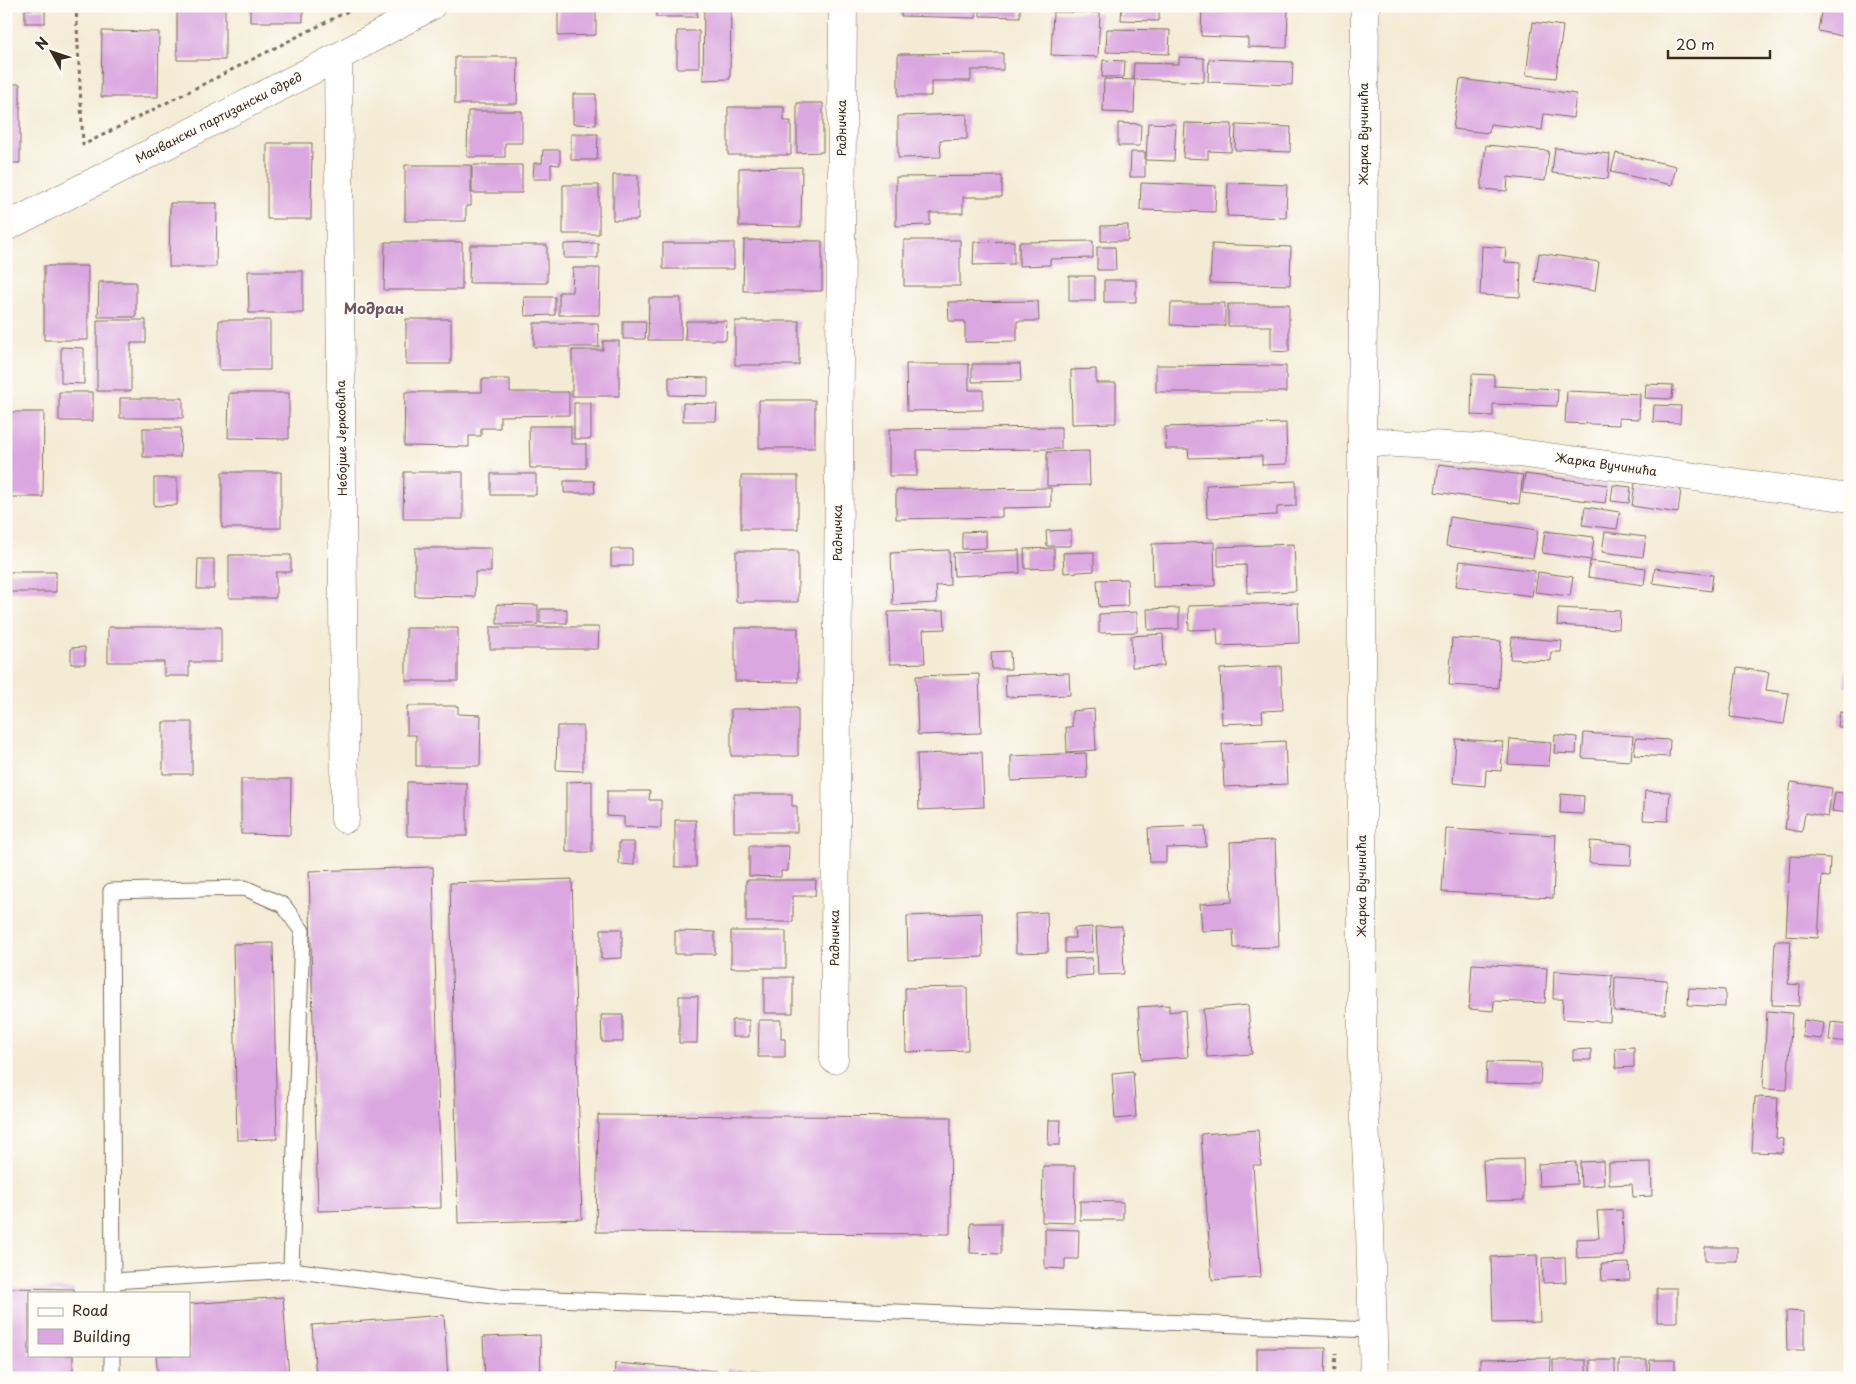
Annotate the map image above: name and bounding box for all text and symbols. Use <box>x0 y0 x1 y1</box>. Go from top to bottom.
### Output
north arrow <box>28 28 78 78</box>
scale bar <box>1668 28 1771 60</box>
text: N <box>30 32 53 54</box>
text: 20 m <box>1676 32 1715 55</box>
street label: Мачвански партизански одред <box>132 67 305 167</box>
street label: Жарка Вучинића <box>1354 82 1372 185</box>
street label: Радничка <box>832 99 850 156</box>
district label: Модран <box>344 296 405 319</box>
street label: Небојше Јерковића <box>331 379 351 496</box>
street label: Жарка Вучинића <box>1554 448 1659 480</box>
street label: Радничка <box>828 504 846 561</box>
street label: Жарка Вучинића <box>1352 834 1370 937</box>
street label: Радничка <box>825 909 843 966</box>
legend <box>28 1292 190 1356</box>
text: Road <box>72 1298 108 1321</box>
text: Building <box>72 1324 131 1347</box>

